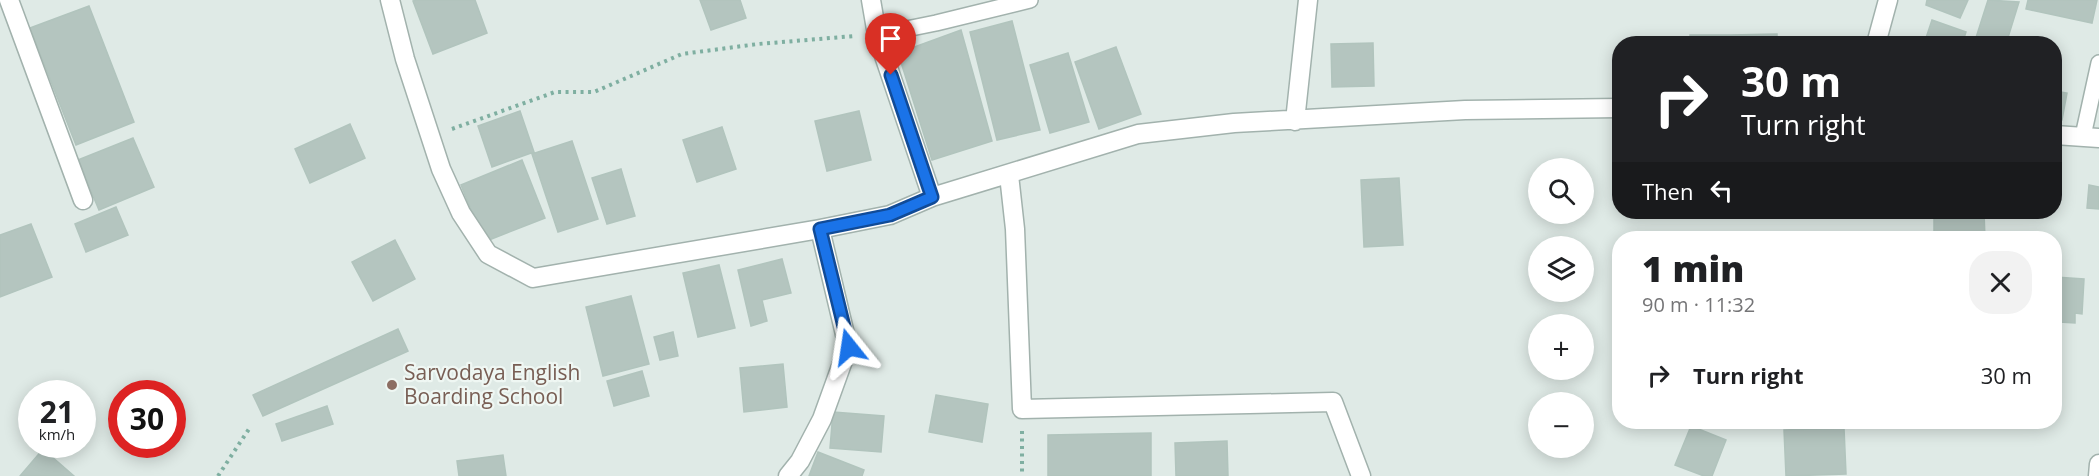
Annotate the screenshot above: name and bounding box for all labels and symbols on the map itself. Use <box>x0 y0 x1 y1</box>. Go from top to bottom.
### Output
pin <box>865 13 916 75</box>
position arrow <box>817 315 881 379</box>
place label: Sarvodaya English Boarding School <box>404 358 581 410</box>
marker: Sarvodaya English Boarding School <box>385 378 399 392</box>
speed limit sign: 30 <box>108 380 186 458</box>

